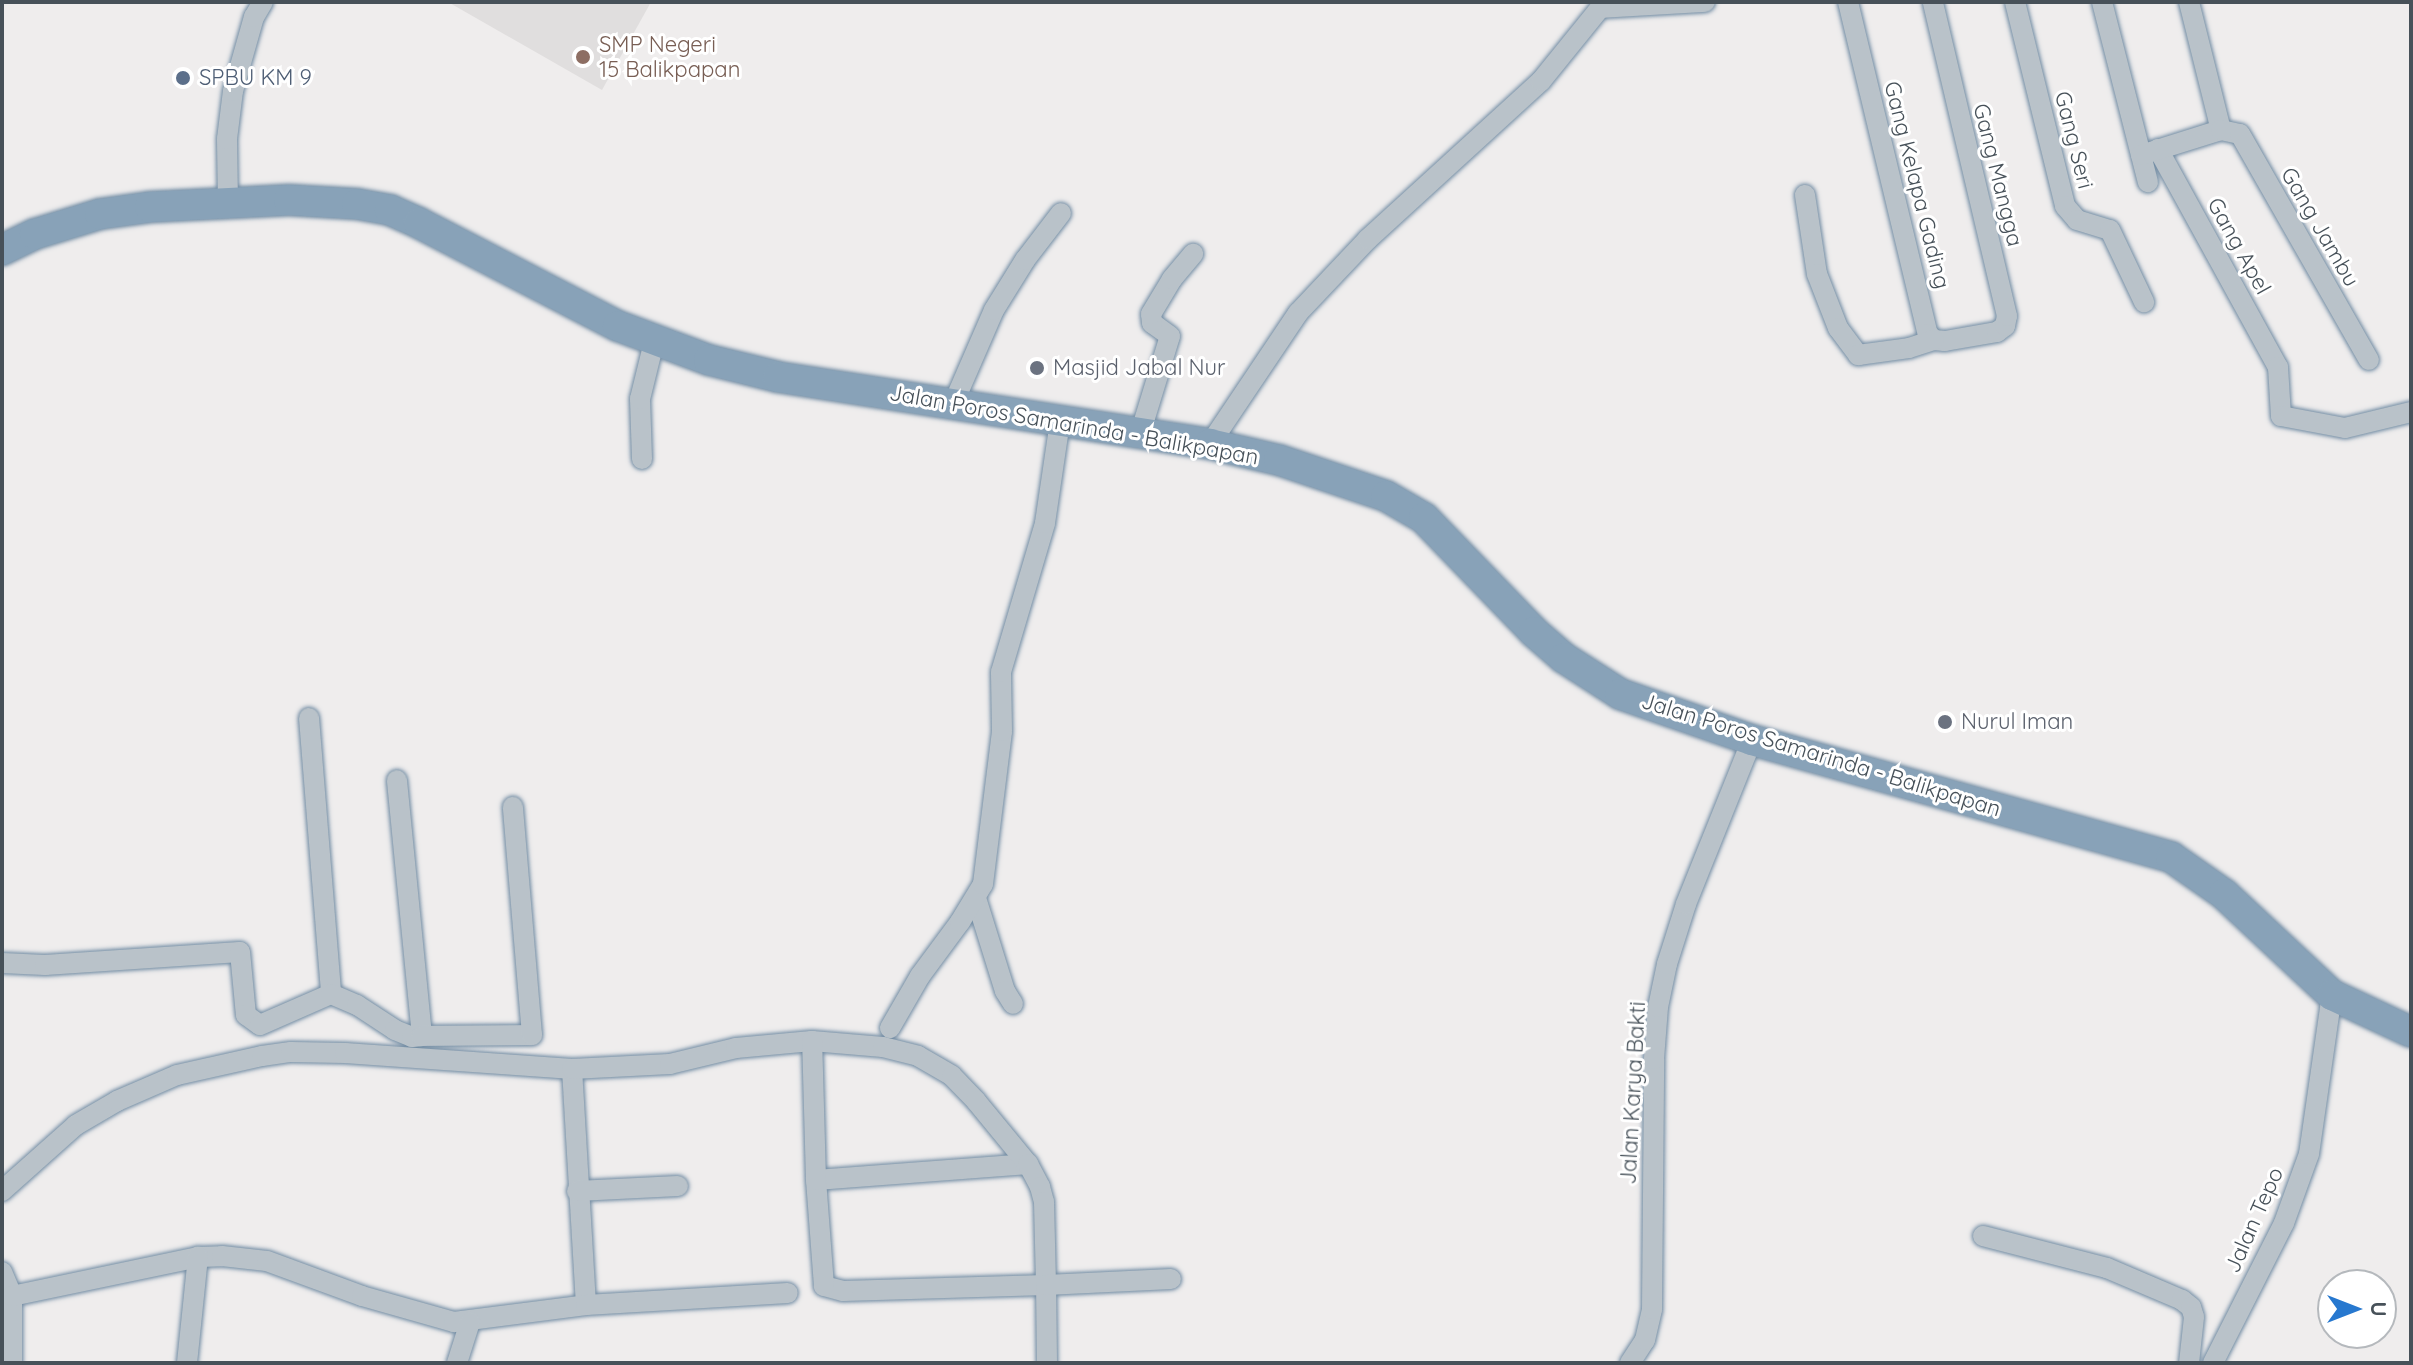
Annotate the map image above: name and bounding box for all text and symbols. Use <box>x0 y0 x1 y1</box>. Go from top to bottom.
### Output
place label: SMP Negeri 15 Balikpapan <box>599 31 740 82</box>
marker: SMP Negeri 15 Balikpapan <box>574 48 592 66</box>
place label: SPBU KM 9 <box>199 65 312 91</box>
marker: SPBU KM 9 <box>174 69 192 87</box>
street label: Gang Kelapa Gading <box>1878 79 1956 291</box>
street label: Gang Seri <box>2049 89 2099 191</box>
street label: Gang Mangga <box>1967 101 2029 249</box>
street label: Gang Jambu <box>2275 163 2365 291</box>
street label: Gang Apel <box>2202 193 2276 299</box>
place label: Masjid Jabal Nur <box>1053 355 1225 381</box>
marker: Masjid Jabal Nur <box>1028 359 1046 377</box>
street label: Jalan Poros Samarinda - Balikpapan <box>887 380 1261 470</box>
street label: Jalan Poros Samarinda - Balikpapan <box>1638 688 2004 822</box>
place label: Nurul Iman <box>1961 709 2073 735</box>
marker: Nurul Iman <box>1936 713 1954 731</box>
street label: Jalan Karya Bakti <box>1615 1001 1651 1185</box>
street label: Jalan Tepo <box>2219 1163 2289 1277</box>
north arrow <box>2317 1269 2397 1349</box>
text: U <box>2365 1301 2393 1317</box>

